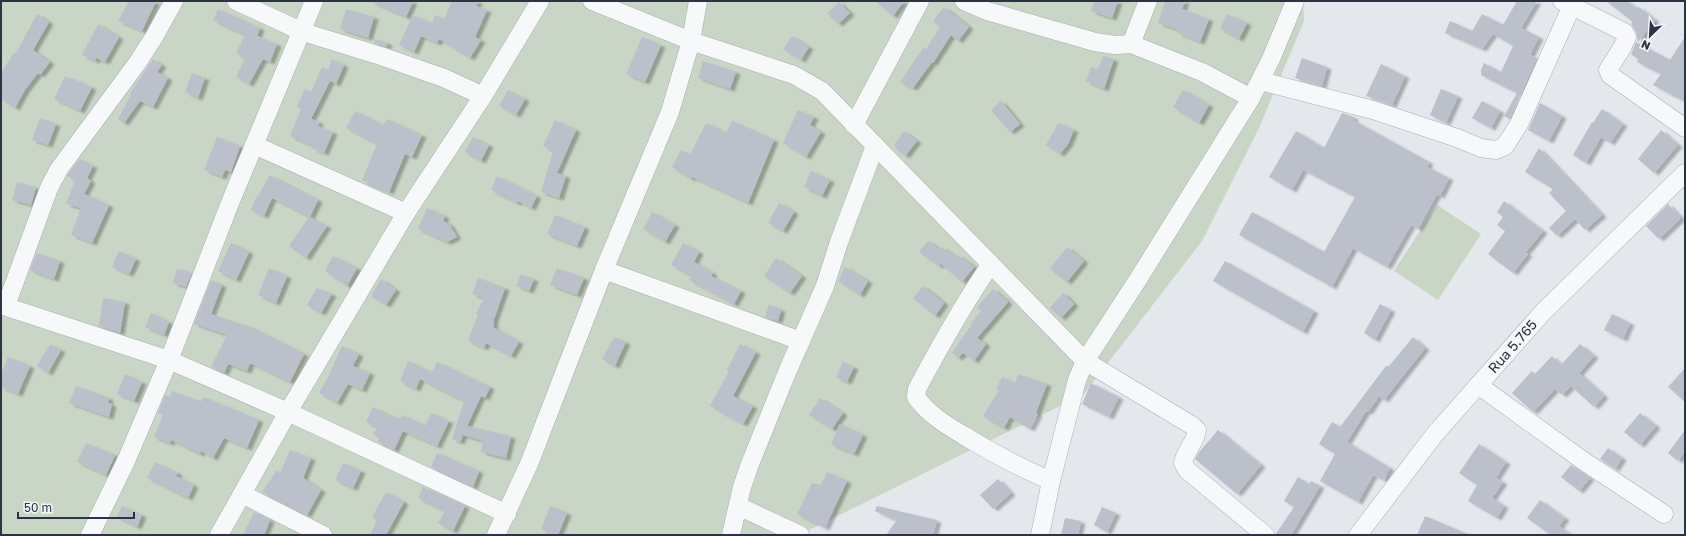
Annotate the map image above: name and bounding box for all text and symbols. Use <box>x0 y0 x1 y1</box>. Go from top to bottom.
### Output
north arrow <box>1630 16 1670 56</box>
text: N <box>1639 38 1652 53</box>
street label: Rua 5.765 <box>1484 316 1540 376</box>
scale bar <box>18 494 134 520</box>
text: 50 m <box>24 500 52 515</box>

